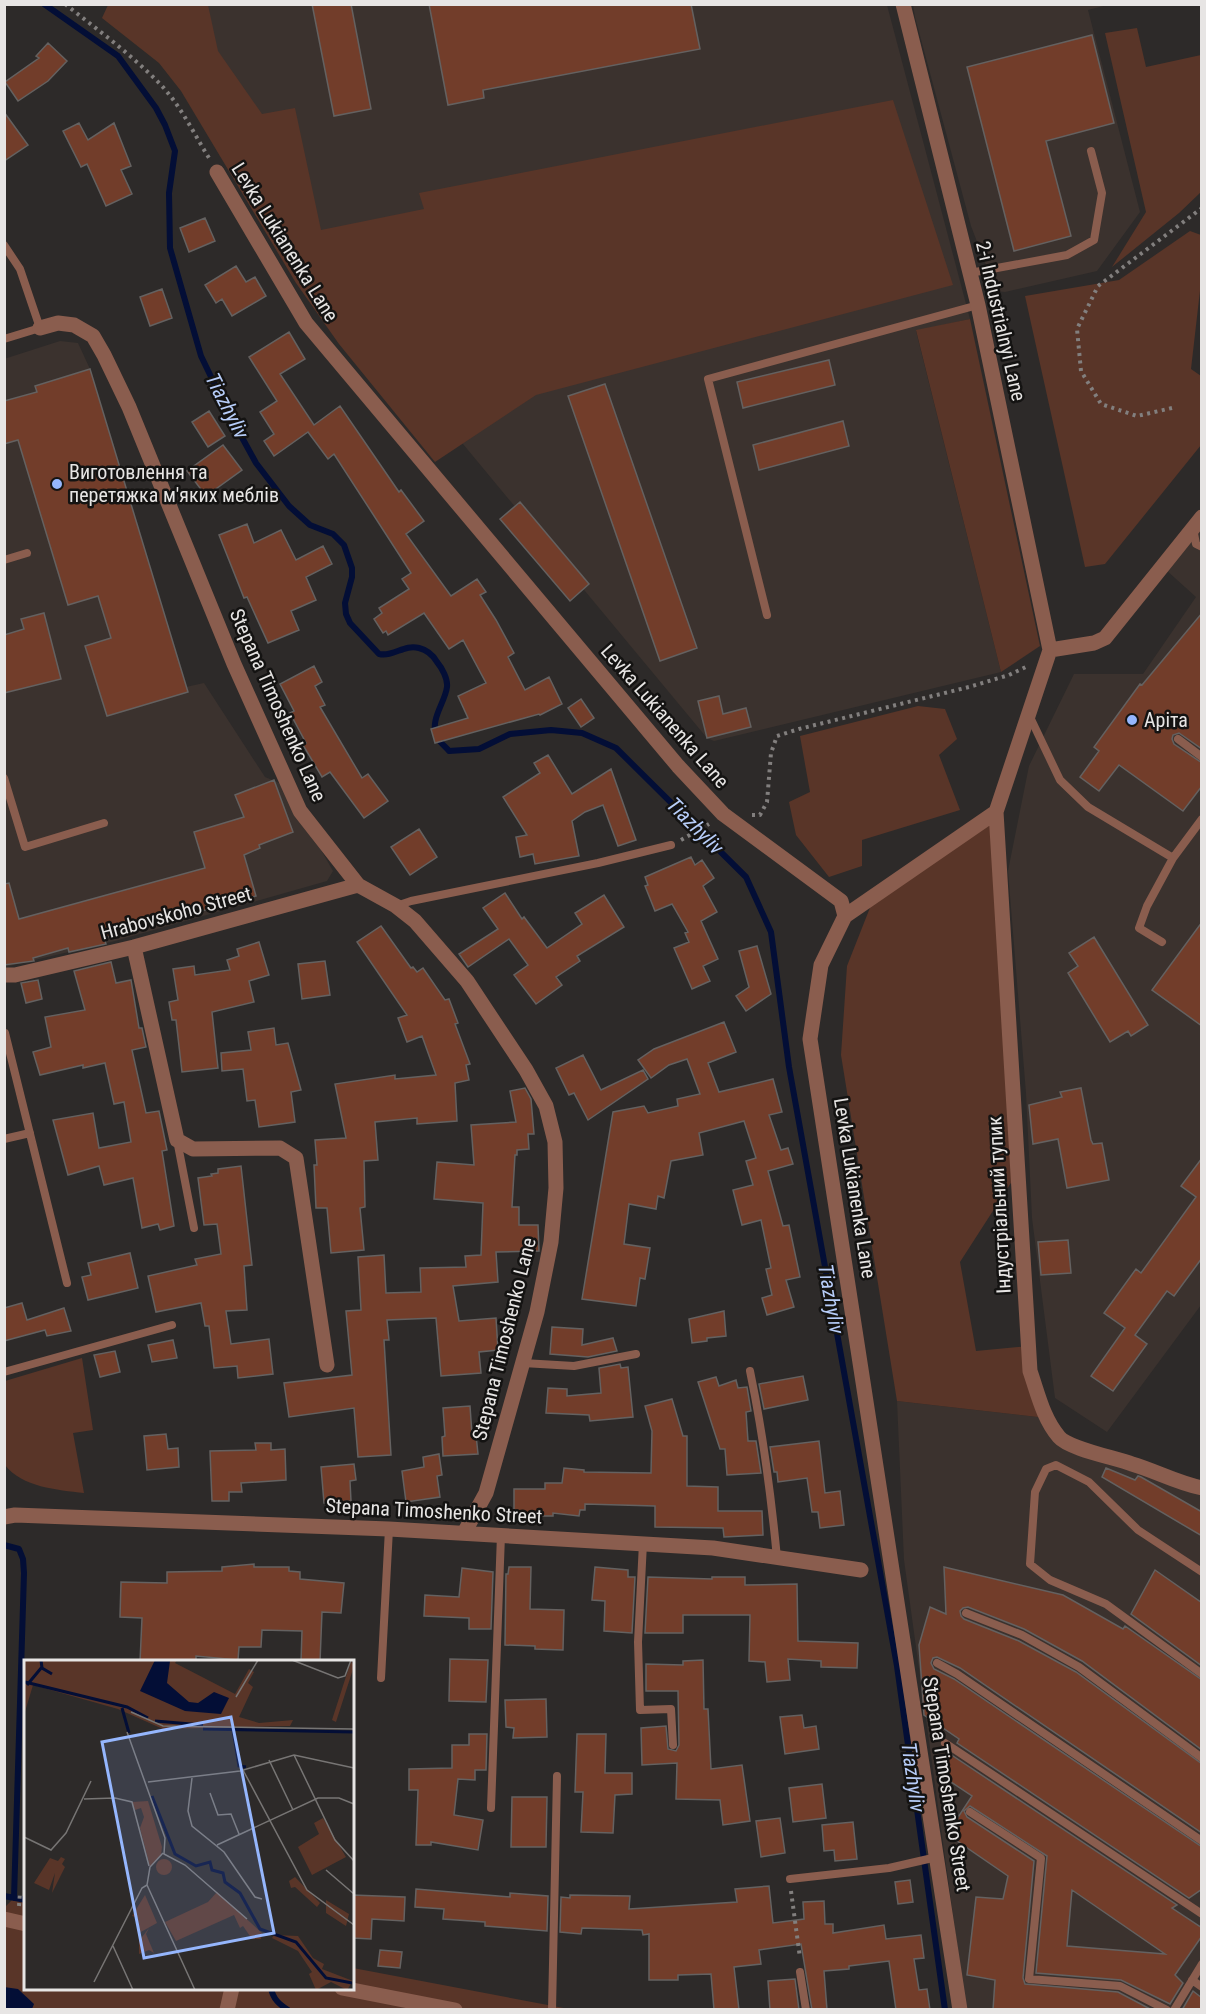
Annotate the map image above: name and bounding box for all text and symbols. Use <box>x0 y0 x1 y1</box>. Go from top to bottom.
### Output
street label: Levka Lukianenka Lane <box>226 158 344 326</box>
street label: 2-i Industrialnyi Lane <box>971 239 1031 403</box>
water label: Tiazhyliv <box>200 369 254 444</box>
place label: Виготовлення та перетяжка м'яких меблів <box>69 460 279 507</box>
marker: Виготовлення та перетяжка м'яких меблів <box>50 477 64 491</box>
street label: Stepana Timoshenko Lane <box>225 605 331 805</box>
street label: Levka Lukianenka Lane <box>596 639 734 793</box>
place label: Аріта <box>1144 708 1188 732</box>
marker: Аріта <box>1125 713 1139 727</box>
water label: Tiazhyliv <box>662 793 729 860</box>
street label: Hrabovskoho Street <box>98 881 254 945</box>
street label: Levka Lukianenka Lane <box>829 1096 881 1280</box>
street label: Індустріальний тупик <box>982 1115 1016 1294</box>
street label: Stepana Timoshenko Lane <box>467 1235 541 1443</box>
water label: Tiazhyliv <box>813 1262 849 1337</box>
street label: Stepana Timoshenko Street <box>325 1493 543 1529</box>
inset map <box>24 1660 354 1990</box>
street label: Stepana Timoshenko Street <box>918 1675 976 1893</box>
water label: Tiazhyliv <box>896 1740 930 1815</box>

